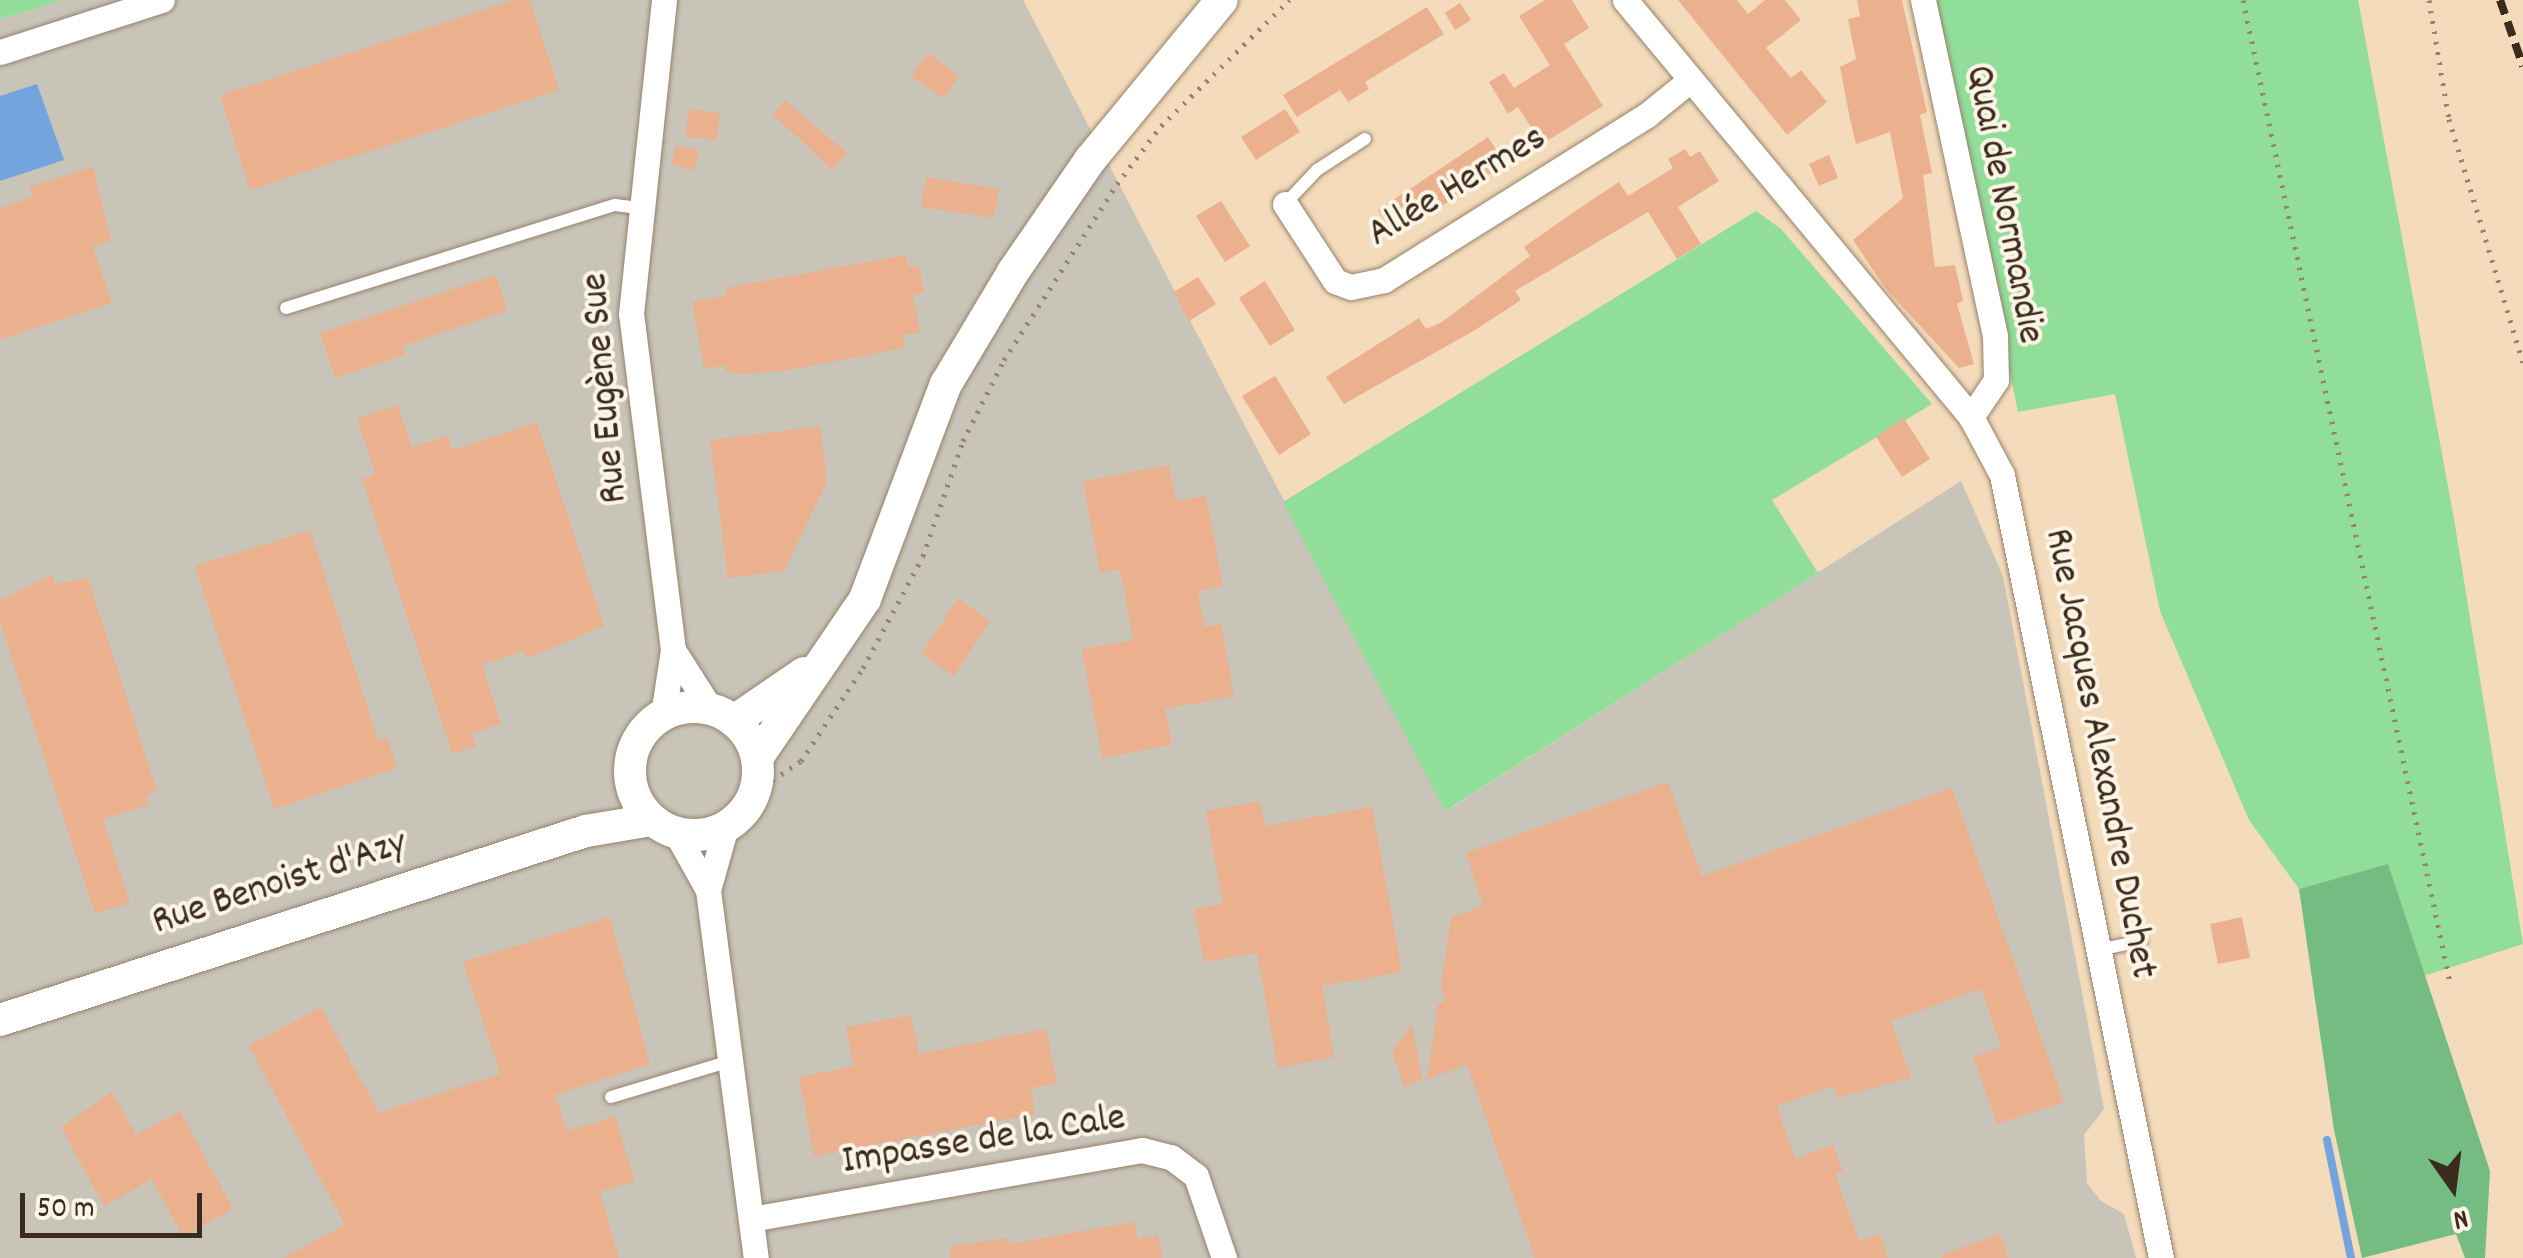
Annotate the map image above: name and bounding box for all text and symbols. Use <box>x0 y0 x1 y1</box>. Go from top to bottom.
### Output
street label: Quai de Normandie <box>1952 62 2052 348</box>
street label: Allée Hermes <box>1360 116 1556 260</box>
street label: Rue Eugène Sue <box>573 271 641 505</box>
street label: Rue Jacques Alexandre Duchet <box>2031 525 2165 983</box>
street label: Rue Benoist d'Azy <box>147 821 413 949</box>
street label: Impasse de la Cale <box>839 1096 1129 1188</box>
north arrow <box>2403 1138 2503 1238</box>
scale bar <box>25 1173 208 1235</box>
text: 50 m <box>37 1189 95 1232</box>
text: N <box>2449 1196 2472 1238</box>

